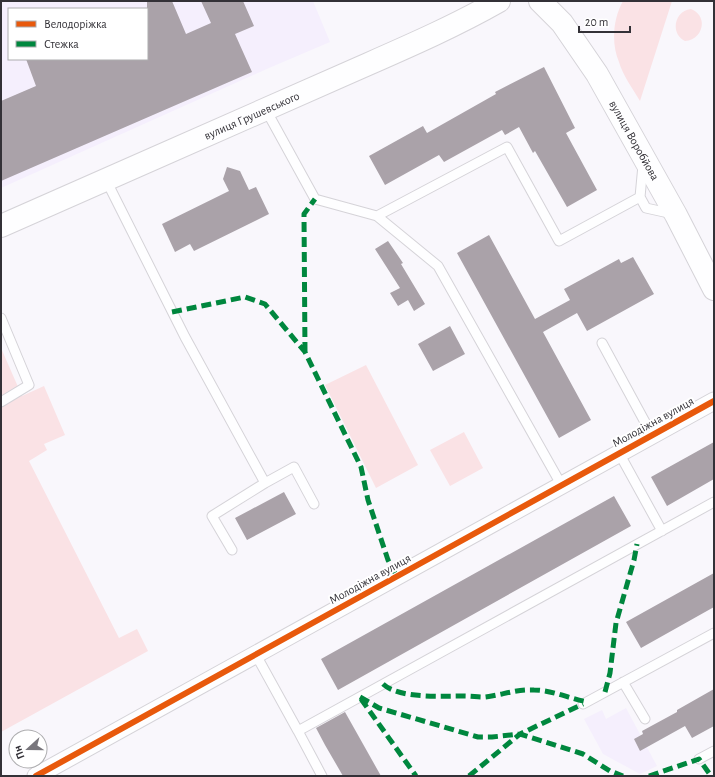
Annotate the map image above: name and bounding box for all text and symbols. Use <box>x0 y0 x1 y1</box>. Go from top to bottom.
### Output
legend <box>8 8 148 60</box>
scale bar <box>579 8 630 34</box>
text: 20 m <box>585 16 608 28</box>
text: Велодоріжка <box>44 18 107 30</box>
text: Стежка <box>44 38 79 50</box>
street label: вулиця Грушевського <box>202 89 301 142</box>
street label: вулиця Воробйова <box>607 98 662 183</box>
street label: Молодіжна вулиця <box>610 395 696 450</box>
street label: Молодіжна вулиця <box>327 552 413 607</box>
north arrow <box>8 729 48 769</box>
text: Пн <box>12 744 27 761</box>

